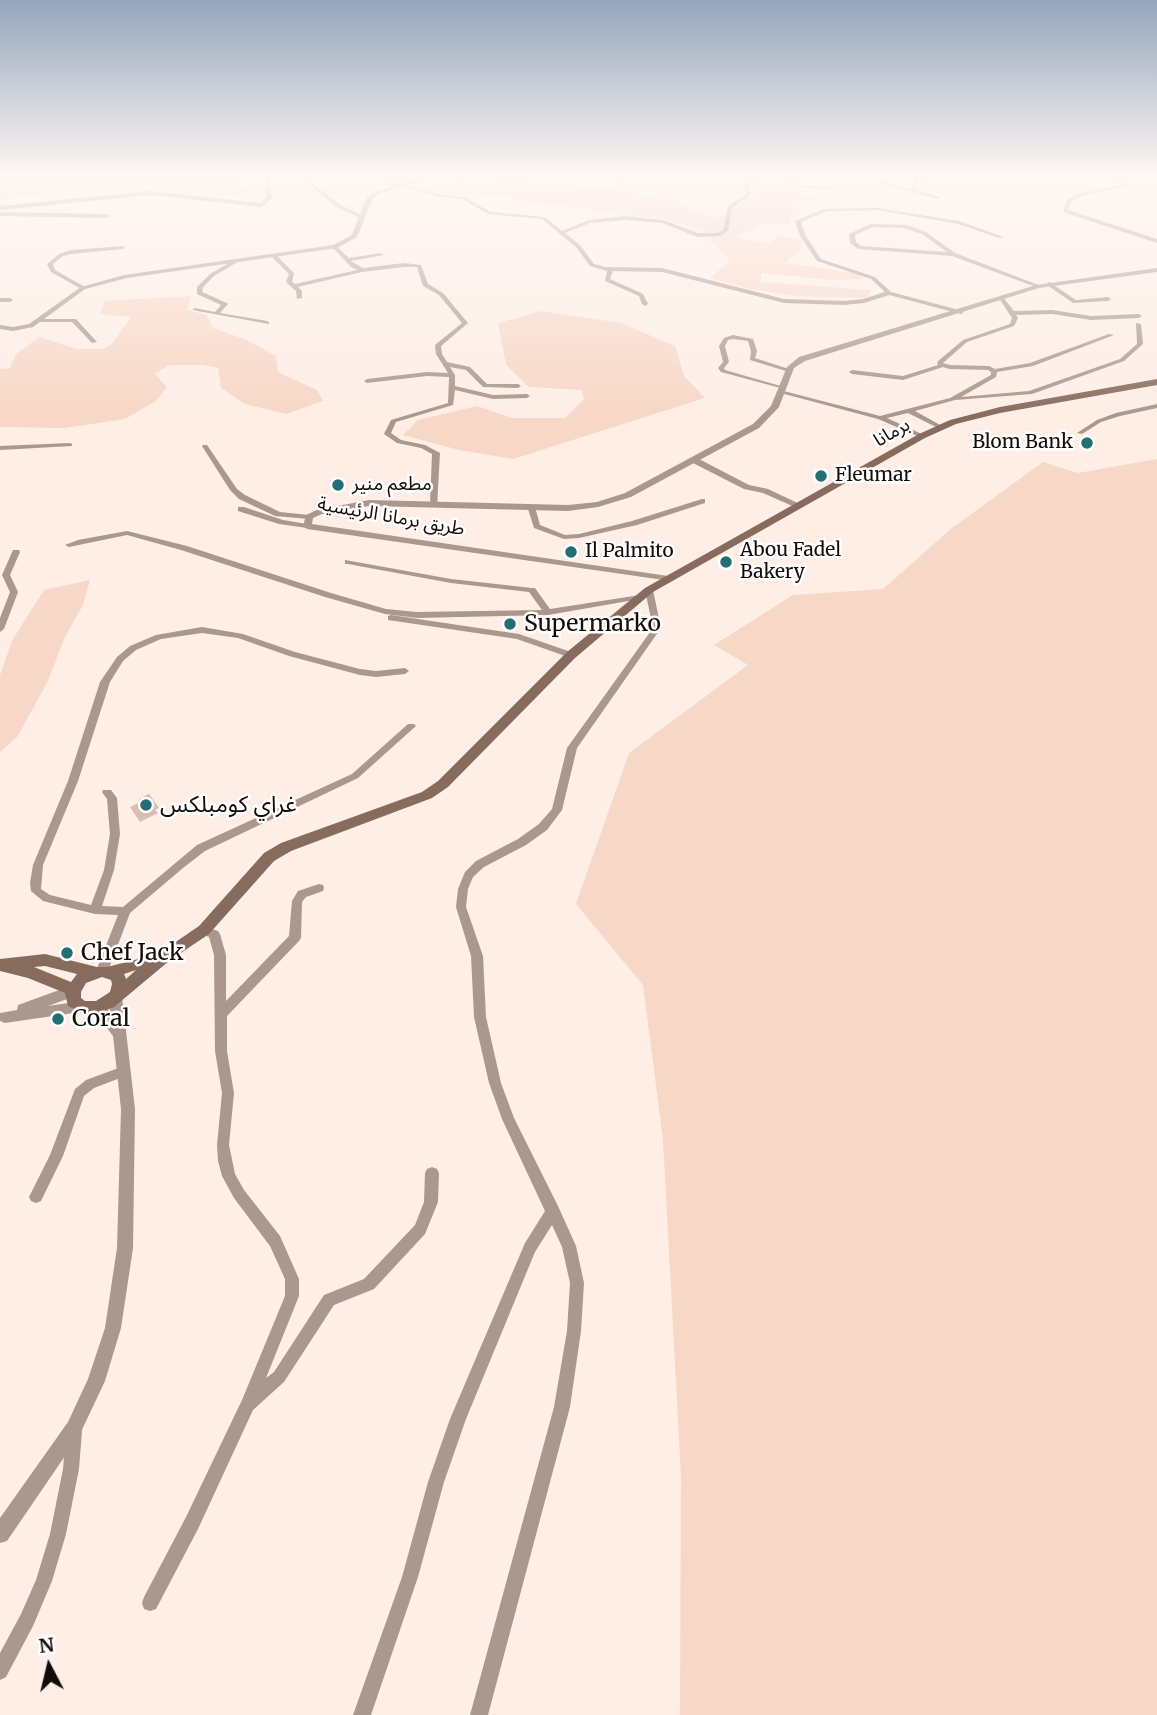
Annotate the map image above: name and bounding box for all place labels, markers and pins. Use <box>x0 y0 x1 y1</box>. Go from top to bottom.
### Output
place label: Blom Bank <box>972 432 1073 454</box>
marker: Blom Bank <box>1079 435 1095 451</box>
place label: Fleumar <box>835 465 912 487</box>
marker: Fleumar <box>813 468 829 484</box>
place label: مطعم منير <box>352 474 432 496</box>
marker: مطعم منير <box>330 477 346 493</box>
place label: Abou Fadel Bakery <box>740 540 841 584</box>
place label: Il Palmito <box>585 541 673 563</box>
marker: Il Palmito <box>563 544 579 560</box>
marker: Abou Fadel Bakery <box>718 554 734 570</box>
place label: Supermarko <box>524 610 661 638</box>
marker: Supermarko <box>502 616 518 632</box>
place label: غراي كومبلكس <box>160 791 297 819</box>
marker: غراي كومبلكس <box>138 797 154 813</box>
place label: Chef Jack <box>81 939 183 967</box>
marker: Chef Jack <box>59 945 75 961</box>
place label: Coral <box>72 1005 130 1033</box>
marker: Coral <box>50 1011 66 1027</box>

